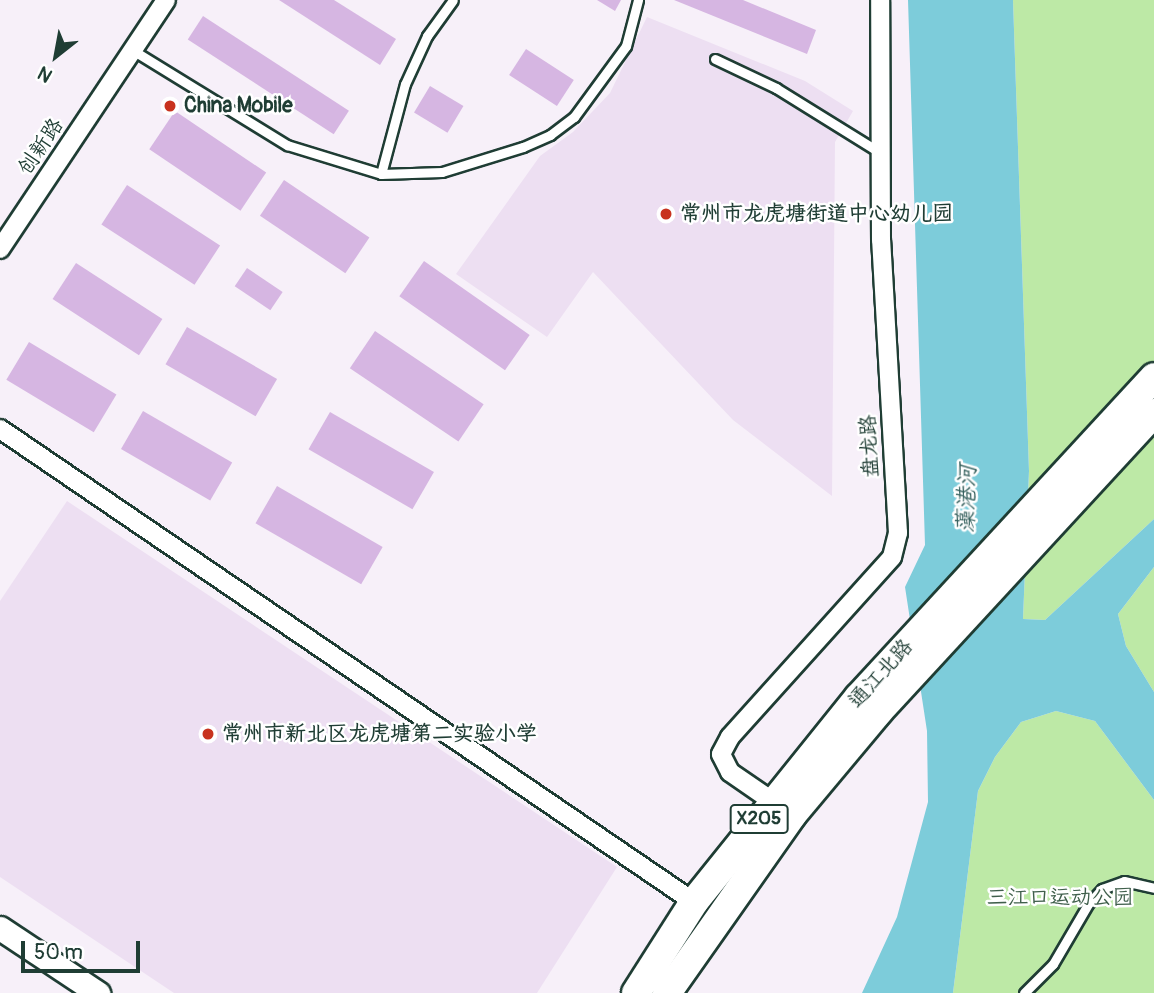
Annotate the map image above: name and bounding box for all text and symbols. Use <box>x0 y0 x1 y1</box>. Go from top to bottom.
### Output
north arrow <box>21 21 91 91</box>
text: N <box>33 60 57 88</box>
place label: China Mobile <box>184 93 293 119</box>
marker: China Mobile <box>162 98 178 114</box>
street label: 创新路 <box>13 114 69 180</box>
place label: 常州市龙虎塘街道中心幼儿园 <box>680 201 953 227</box>
marker: 常州市龙虎塘街道中心幼儿园 <box>658 206 674 222</box>
street label: 盘龙路 <box>856 414 884 478</box>
water label: 藻港河 <box>952 464 982 534</box>
street label: 通江北路 <box>844 634 918 714</box>
place label: 常州市新北区龙虎塘第二实验小学 <box>222 721 537 747</box>
marker: 常州市新北区龙虎塘第二实验小学 <box>200 726 216 742</box>
road number: X205 <box>729 804 789 834</box>
park label: 三江口运动公园 <box>987 885 1133 911</box>
scale bar <box>24 926 144 970</box>
text: 50 m <box>34 939 83 966</box>

